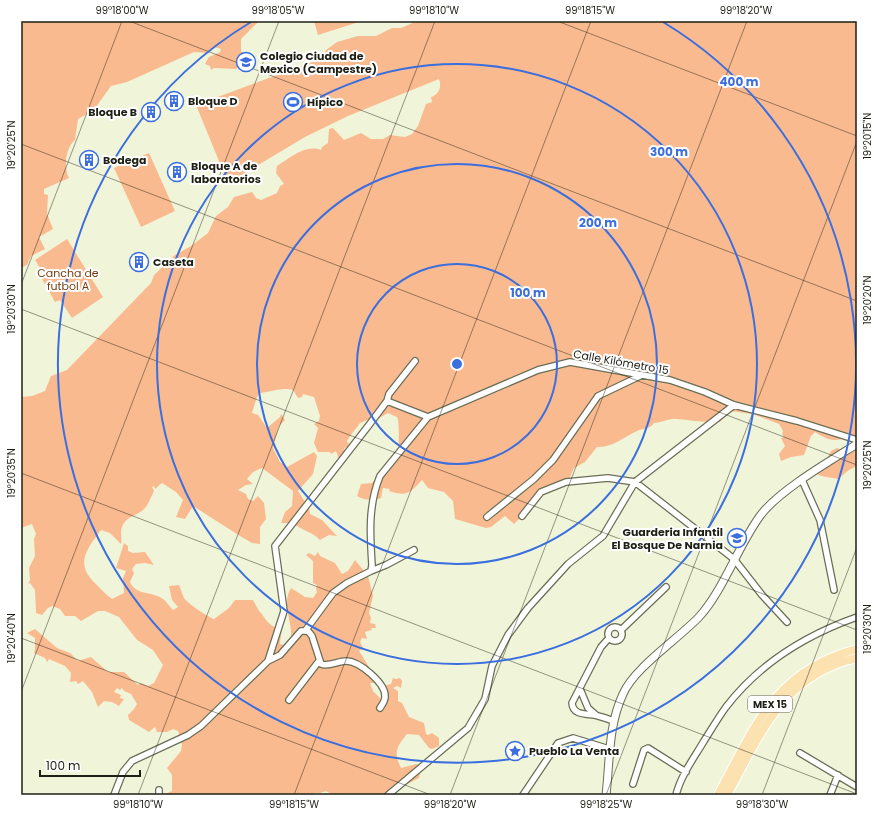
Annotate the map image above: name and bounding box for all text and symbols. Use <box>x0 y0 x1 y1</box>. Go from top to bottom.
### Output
text: 99°18'00"W <box>95 3 149 18</box>
text: 99°18'05"W <box>251 3 305 18</box>
text: 99°18'10"W <box>409 3 459 18</box>
text: 99°18'15"W <box>565 3 615 18</box>
text: 99°18'20"W <box>720 3 772 18</box>
place label: Colegio Ciudad de Mexico (Campestre) <box>260 48 377 77</box>
school or university icon: Colegio Ciudad de Mexico (Campestre) <box>235 51 257 73</box>
text: 400 m <box>719 73 759 90</box>
building icon: Bloque D <box>163 90 185 112</box>
sports icon: Hípico <box>282 91 304 113</box>
place label: Bloque D <box>188 93 238 109</box>
place label: Hípico <box>307 94 343 110</box>
building icon: Bloque B <box>140 101 162 123</box>
place label: Bloque B <box>88 104 137 120</box>
text: 19°20'15"N <box>860 113 875 159</box>
text: 19°20'25"N <box>4 120 19 170</box>
text: 300 m <box>650 143 688 160</box>
building icon: Bodega <box>78 149 100 171</box>
place label: Bodega <box>103 152 146 168</box>
place label: Bloque A de laboratorios <box>191 158 261 187</box>
building icon: Bloque A de laboratorios <box>166 161 188 183</box>
text: 200 m <box>579 214 617 231</box>
building icon: Caseta <box>128 251 150 273</box>
place label: Caseta <box>153 254 194 270</box>
park label: Cancha de futbol A <box>37 265 99 294</box>
text: 19°20'20"N <box>860 275 875 325</box>
text: 19°20'30"N <box>4 284 19 334</box>
text: 100 m <box>510 284 546 301</box>
street label: Calle Kilómetro 15 <box>572 346 670 378</box>
centre of rings <box>450 357 464 371</box>
text: 19°20'25"N <box>860 440 875 490</box>
text: 19°20'35"N <box>4 448 19 498</box>
place label: Guarderia Infantil El Bosque De Narnia <box>611 524 723 553</box>
school or university icon: Guarderia Infantil El Bosque De Narnia <box>726 527 748 549</box>
text: 19°20'30"N <box>860 604 875 654</box>
text: 19°20'40"N <box>4 613 19 663</box>
road number: MEX 15 <box>748 696 792 712</box>
place icon: Pueblo La Venta <box>504 740 526 762</box>
place label: Pueblo La Venta <box>529 743 619 759</box>
scale bar <box>40 752 140 778</box>
text: 100 m <box>46 757 80 774</box>
text: 99°18'10"W <box>113 797 163 812</box>
text: 99°18'15"W <box>269 797 319 812</box>
text: 99°18'20"W <box>424 797 476 812</box>
text: 99°18'25"W <box>580 797 632 812</box>
text: 99°18'30"W <box>736 797 789 812</box>

